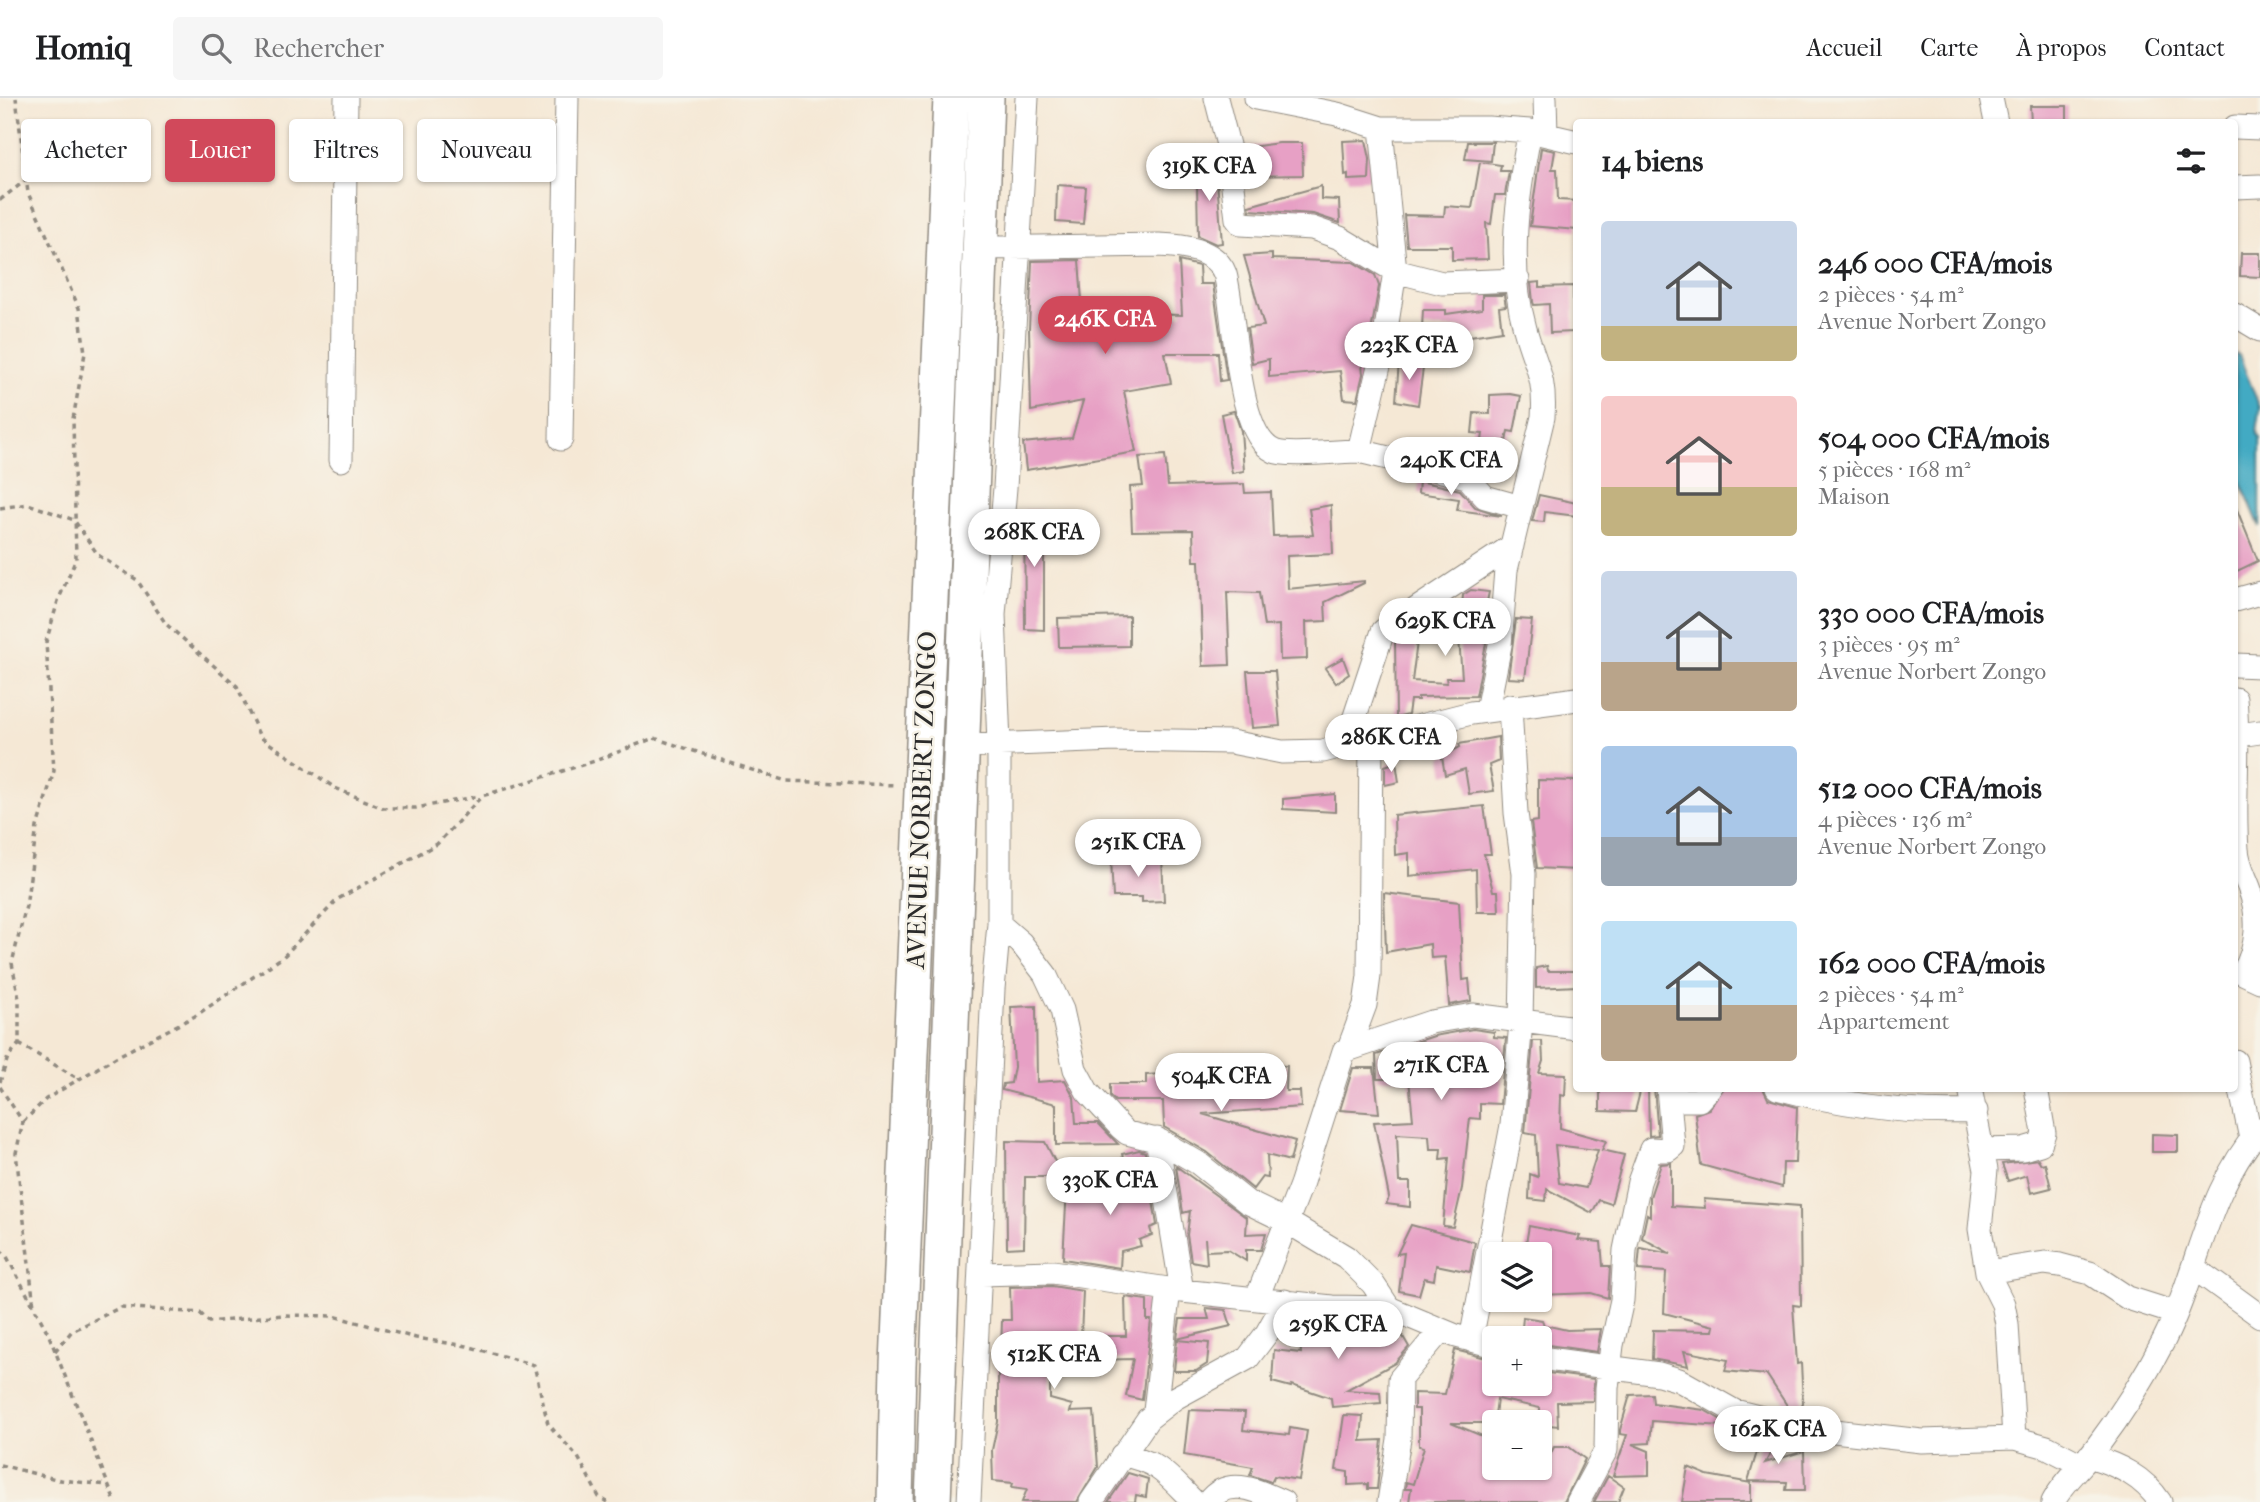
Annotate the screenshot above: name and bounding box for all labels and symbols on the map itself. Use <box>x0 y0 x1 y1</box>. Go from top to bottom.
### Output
pin: 319K CFA <box>1137 144 1281 203</box>
pin: 246K CFA <box>1033 296 1177 356</box>
pin: 223K CFA <box>1337 322 1481 382</box>
pin: 240K CFA <box>1379 438 1523 497</box>
pin: 268K CFA <box>962 510 1106 569</box>
pin: 629K CFA <box>1373 598 1517 658</box>
street label: AVENUE NORBERT ZONGO <box>900 631 943 971</box>
pin: 286K CFA <box>1319 714 1463 774</box>
pin: 251K CFA <box>1066 820 1210 879</box>
pin: 271K CFA <box>1369 1042 1513 1102</box>
pin: 504K CFA <box>1149 1054 1293 1113</box>
pin: 330K CFA <box>1038 1158 1182 1217</box>
pin: 259K CFA <box>1266 1302 1410 1361</box>
pin: 512K CFA <box>982 1332 1126 1391</box>
pin: 162K CFA <box>1706 1406 1850 1466</box>

